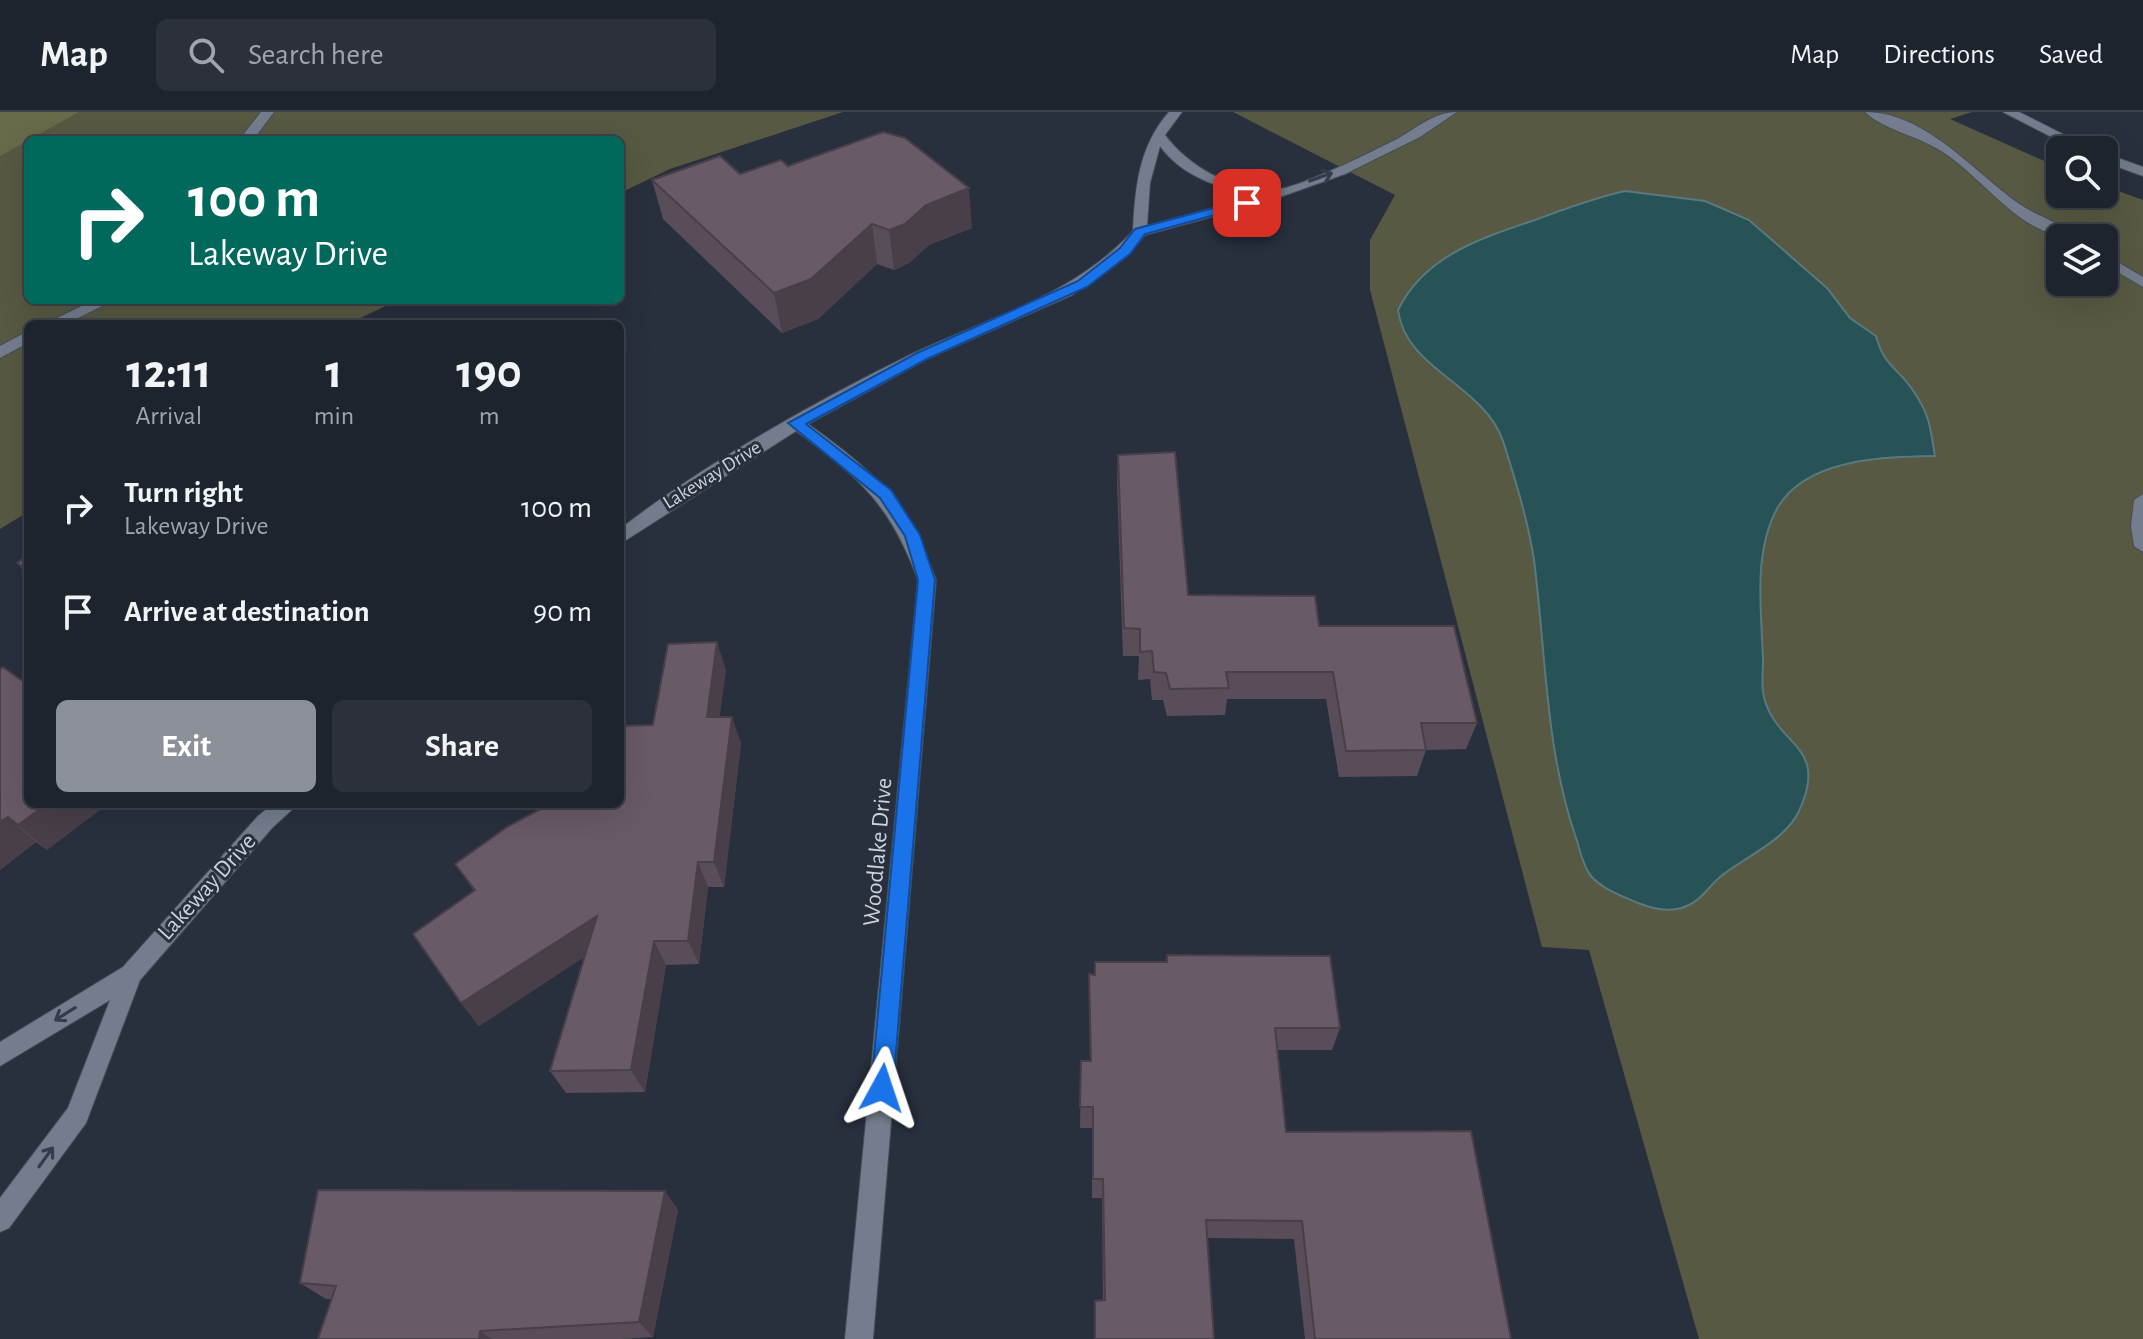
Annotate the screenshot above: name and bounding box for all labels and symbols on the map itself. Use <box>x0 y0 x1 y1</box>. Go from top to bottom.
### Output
pin <box>1213 169 1281 237</box>
one-way arrow <box>1308 169 1333 184</box>
street label: Lakeway Drive <box>660 437 764 513</box>
street label: Woodlake Drive <box>860 777 896 927</box>
street label: Lakeway Drive <box>153 829 261 945</box>
one-way arrow <box>54 1007 77 1023</box>
position arrow <box>840 1046 924 1130</box>
one-way arrow <box>38 1146 55 1168</box>

